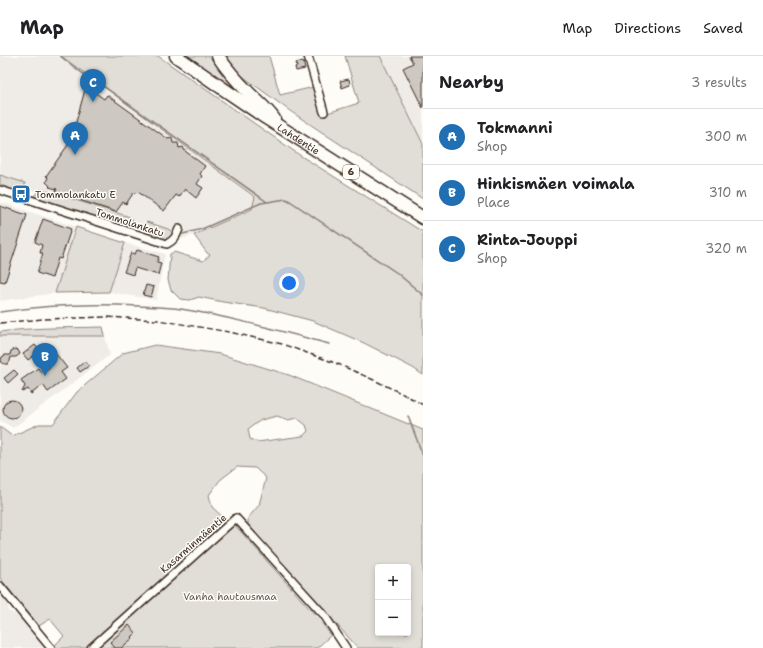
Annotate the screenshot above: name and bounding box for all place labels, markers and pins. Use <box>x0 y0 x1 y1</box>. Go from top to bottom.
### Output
pin: C <box>80 69 106 102</box>
pin: A <box>62 122 88 155</box>
bus stop icon: Tommolankatu E <box>10 183 32 205</box>
place label: Tommolankatu E <box>35 188 116 201</box>
pin: B <box>32 343 58 376</box>

